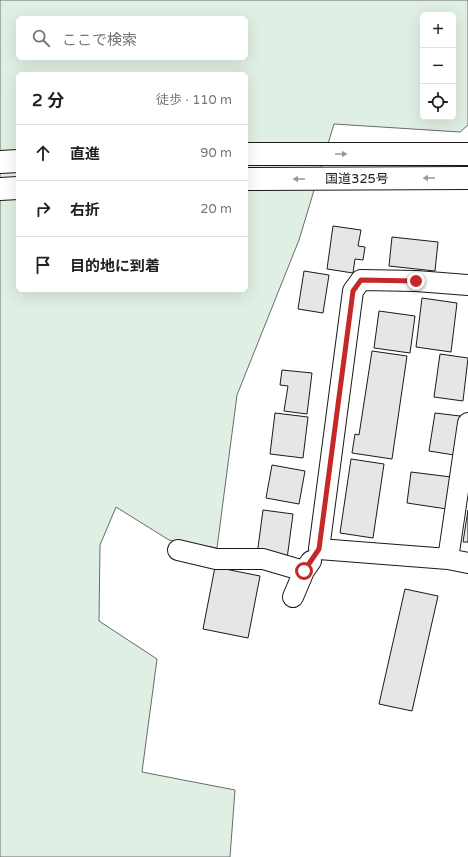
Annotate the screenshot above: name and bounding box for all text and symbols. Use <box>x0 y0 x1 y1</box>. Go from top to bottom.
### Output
map controls <box>420 12 456 120</box>
button: + <box>420 12 456 48</box>
search box <box>16 16 248 60</box>
icon: search <box>30 27 52 49</box>
text: ここで検索 <box>62 31 137 49</box>
button: − <box>420 48 456 84</box>
button: locate <box>420 84 456 120</box>
text: 2 分 <box>32 90 64 111</box>
text: 徒歩 · 110 m <box>156 92 232 108</box>
icon: ahead <box>32 142 54 164</box>
text: 直進 <box>70 145 100 163</box>
text: 90 m <box>200 145 232 161</box>
one-way arrow <box>335 151 348 157</box>
street label: 国道325号 <box>325 171 389 187</box>
one-way arrow <box>422 175 435 181</box>
one-way arrow <box>292 176 305 182</box>
icon: right <box>32 198 54 220</box>
text: 右折 <box>70 201 100 219</box>
text: 20 m <box>200 201 232 217</box>
icon: arrive <box>32 254 54 276</box>
text: 目的地に到着 <box>70 257 160 275</box>
route end <box>407 272 425 290</box>
route start <box>295 562 313 580</box>

